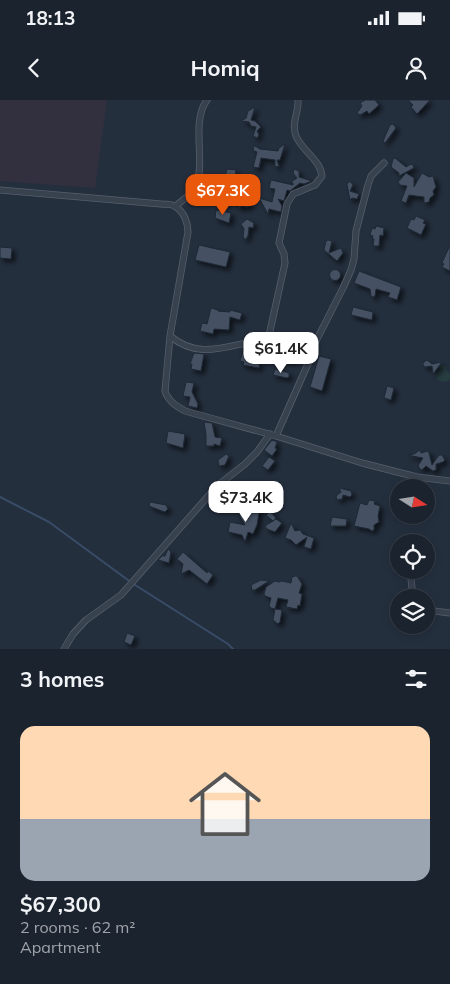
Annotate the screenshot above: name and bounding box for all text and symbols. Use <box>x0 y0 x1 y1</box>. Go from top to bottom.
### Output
text: 18:13 <box>25 6 75 30</box>
icon: back <box>20 54 48 82</box>
text: Homiq <box>190 54 260 82</box>
icon: person <box>402 54 430 82</box>
pin: $67.3K <box>182 174 264 216</box>
text: $67.3K <box>196 180 250 200</box>
pin: $61.4K <box>240 332 322 374</box>
text: $61.4K <box>254 338 308 358</box>
north arrow <box>390 479 435 524</box>
map controls <box>390 479 435 634</box>
pin: $73.4K <box>205 480 287 523</box>
text: $73.4K <box>219 487 273 507</box>
button: locate <box>390 534 435 579</box>
button: layers <box>390 589 435 634</box>
icon: filters <box>402 665 430 693</box>
text: 3 homes <box>20 666 104 692</box>
icon: home <box>180 759 270 849</box>
text: $67,300 <box>20 891 101 917</box>
text: 2 rooms · 62 m² <box>20 917 135 937</box>
text: Apartment <box>20 937 101 957</box>

